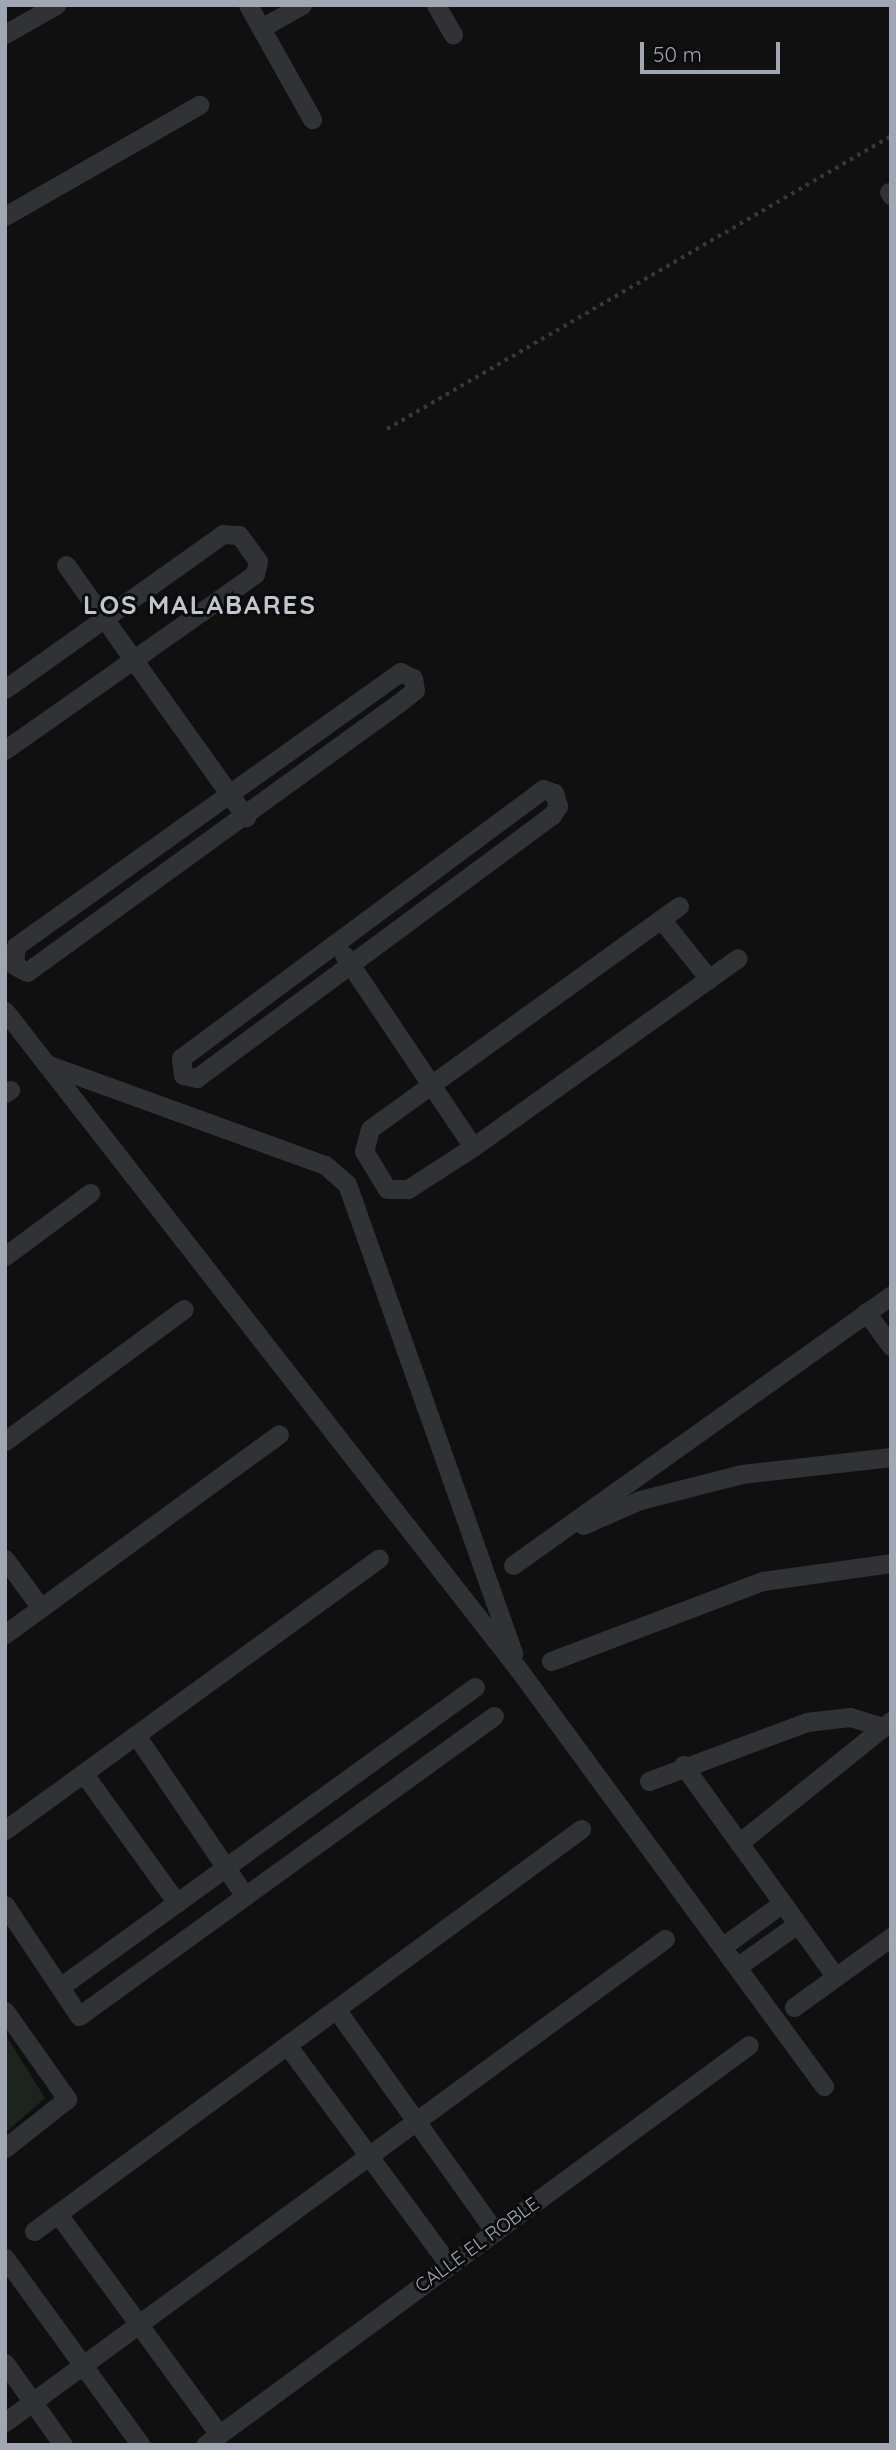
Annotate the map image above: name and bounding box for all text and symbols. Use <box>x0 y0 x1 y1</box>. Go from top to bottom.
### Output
scale bar <box>644 28 784 72</box>
text: 50 m <box>653 41 702 67</box>
district label: LOS MALABARES <box>85 589 315 621</box>
street label: CALLE EL ROBLE <box>411 2192 543 2298</box>

